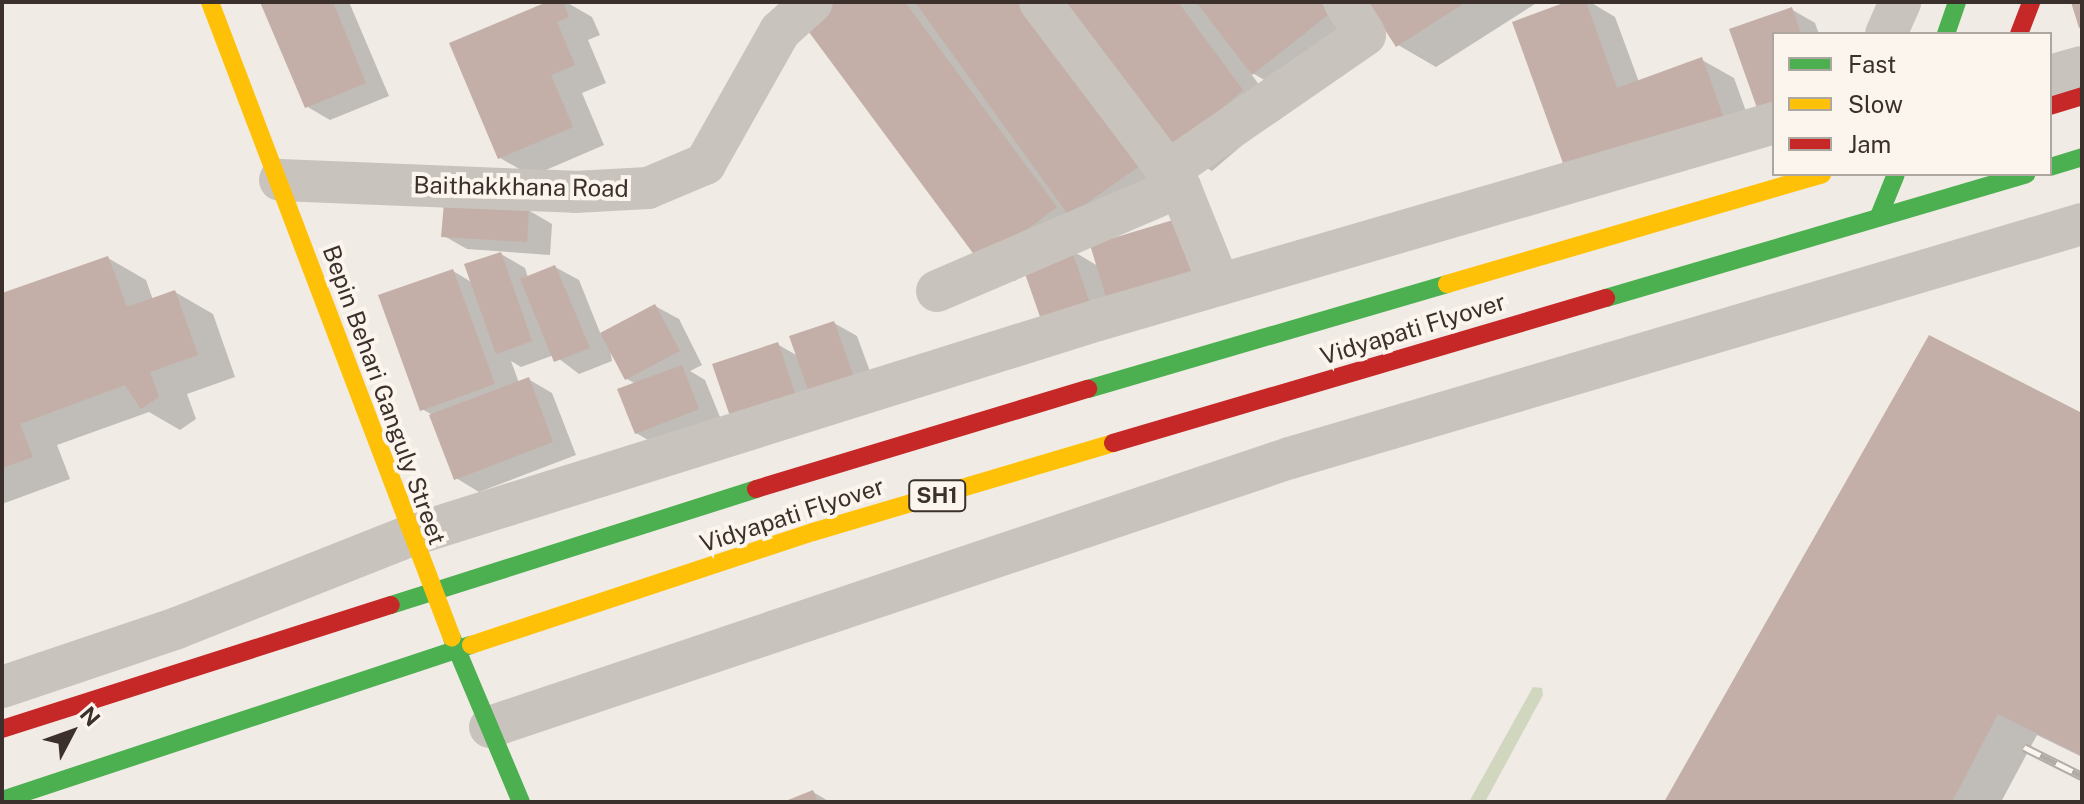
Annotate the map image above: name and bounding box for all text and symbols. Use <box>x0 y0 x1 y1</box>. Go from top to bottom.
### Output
legend <box>1772 32 2052 176</box>
text: Fast <box>1848 50 1896 78</box>
text: Slow <box>1848 90 1903 118</box>
text: Jam <box>1848 130 1891 158</box>
street label: Baithakkhana Road <box>413 171 629 203</box>
street label: Bepin Behari Ganguly Street <box>316 241 452 549</box>
street label: Vidyapati Flyover <box>1317 287 1509 371</box>
street label: Vidyapati Flyover <box>696 472 888 558</box>
road number: SH1 <box>907 478 967 514</box>
north arrow <box>32 692 112 772</box>
text: N <box>75 701 106 731</box>

